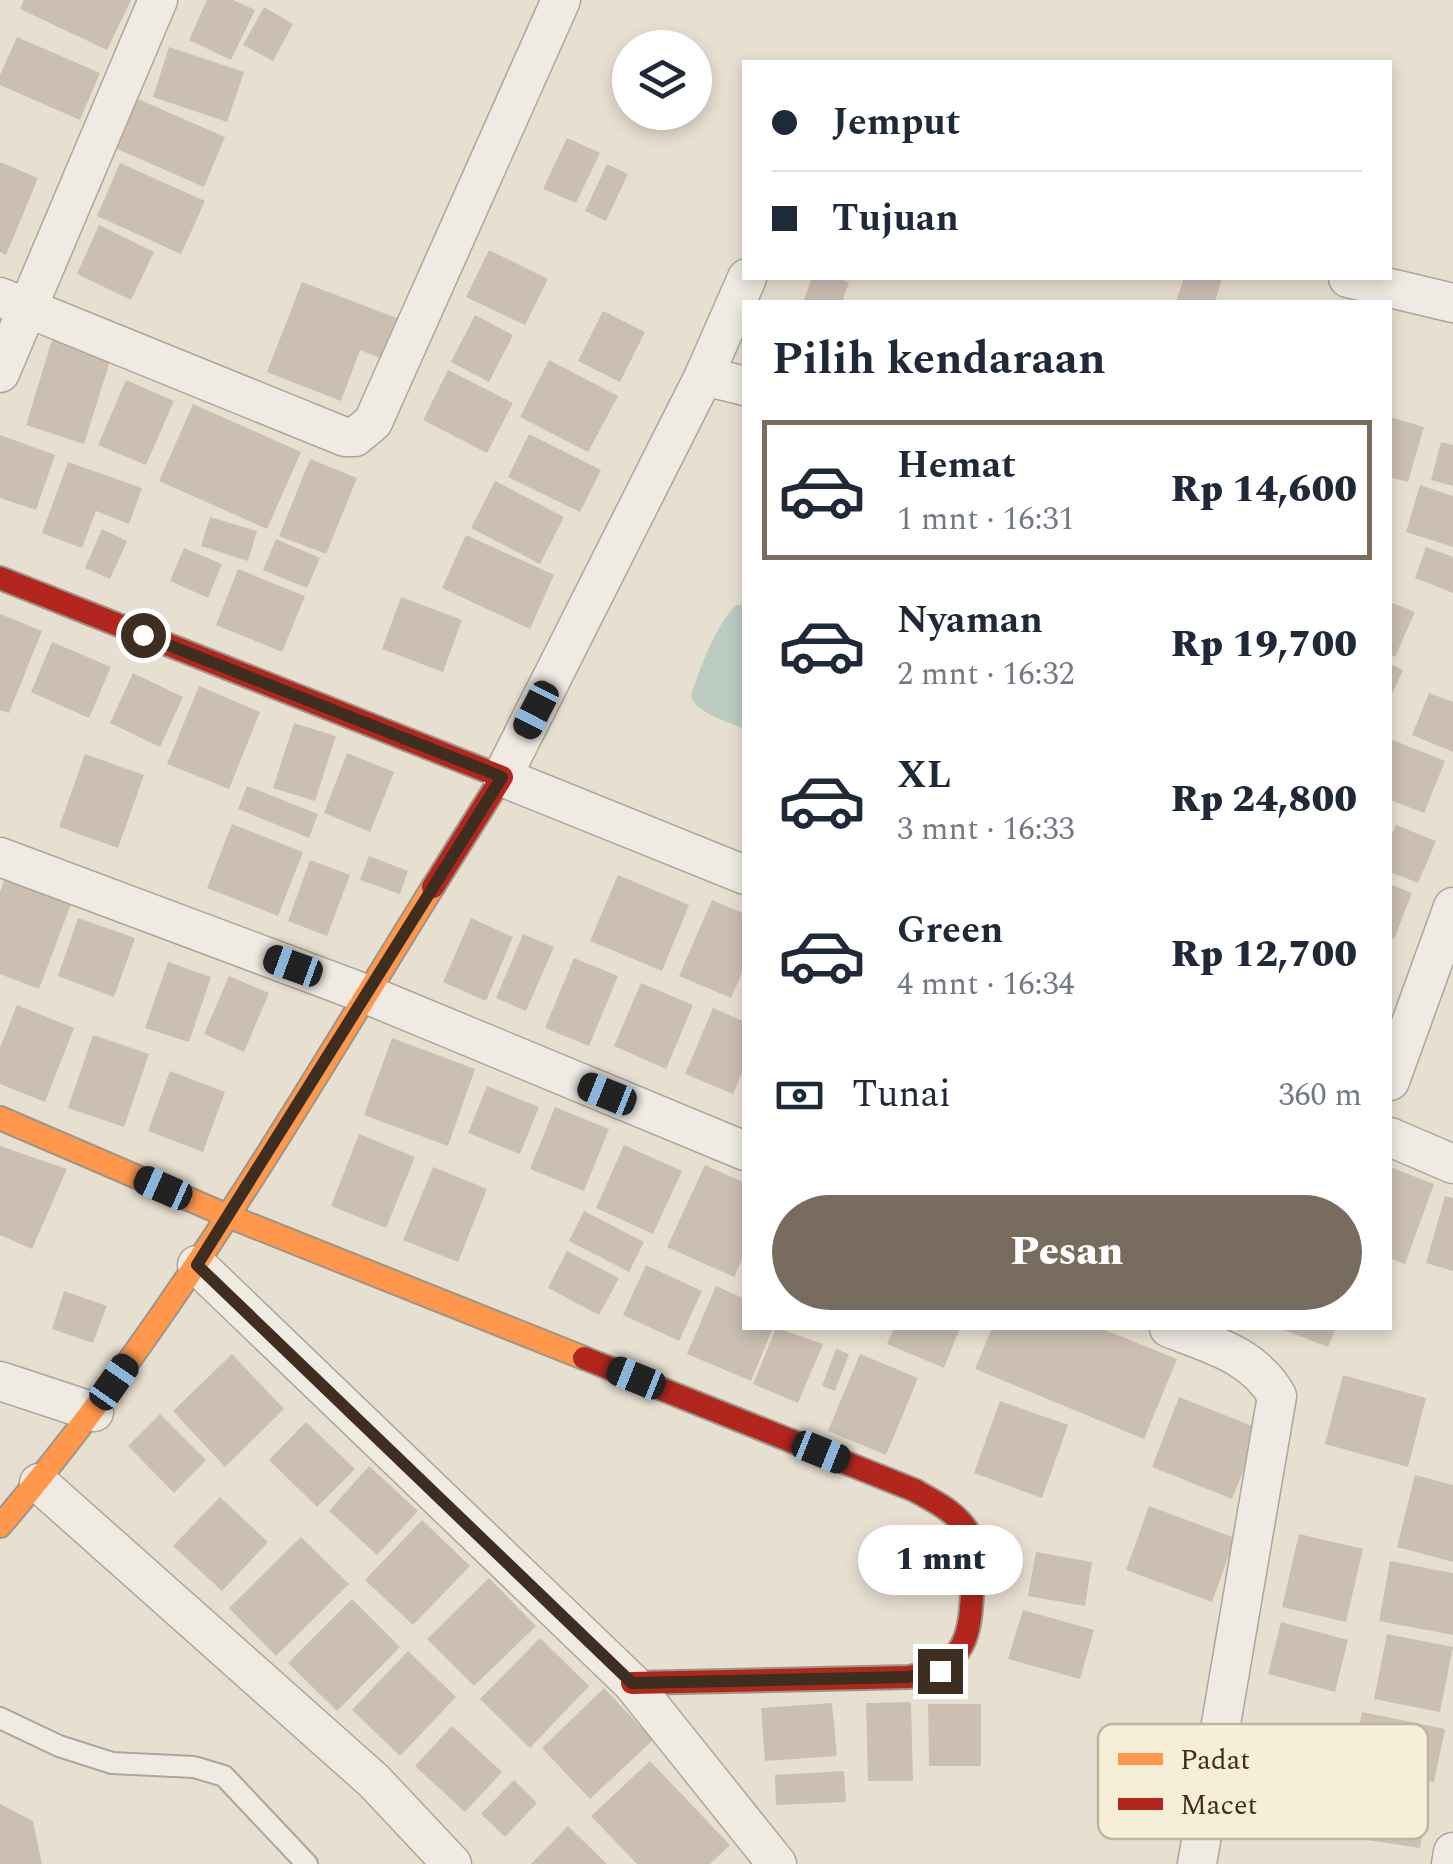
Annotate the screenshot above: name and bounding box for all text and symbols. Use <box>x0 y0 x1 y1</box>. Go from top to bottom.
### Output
map controls <box>612 30 712 130</box>
button: layers <box>612 30 712 130</box>
text: Jemput <box>832 94 960 152</box>
text: Tujuan <box>832 190 959 248</box>
text: Pilih kendaraan <box>772 325 1106 394</box>
text: Hemat <box>897 437 1016 495</box>
icon: car <box>777 445 867 535</box>
text: Rp 14,600 <box>1171 461 1357 519</box>
text: 1 mnt · 16:31 <box>897 495 1074 544</box>
text: Nyaman <box>897 592 1043 650</box>
icon: car <box>777 600 867 690</box>
route start <box>121 613 166 658</box>
text: Rp 19,700 <box>1171 616 1357 674</box>
text: 2 mnt · 16:32 <box>897 650 1074 699</box>
car <box>509 676 563 744</box>
text: XL <box>897 747 951 805</box>
icon: car <box>777 755 867 845</box>
text: Rp 24,800 <box>1171 771 1357 829</box>
text: 3 mnt · 16:33 <box>897 805 1074 854</box>
text: Green <box>897 902 1004 960</box>
icon: car <box>777 910 867 1000</box>
text: Rp 12,700 <box>1171 926 1357 984</box>
car <box>260 942 326 990</box>
text: 4 mnt · 16:34 <box>897 960 1074 1009</box>
text: Tunai <box>852 1066 951 1124</box>
icon: cash <box>772 1068 827 1123</box>
car <box>574 1069 640 1119</box>
text: 360 m <box>1278 1071 1362 1120</box>
car <box>129 1162 197 1214</box>
button: Pesan <box>772 1195 1362 1310</box>
car <box>85 1349 143 1415</box>
car <box>603 1353 669 1403</box>
car <box>788 1427 854 1477</box>
callout: 1 mnt <box>858 1526 1022 1596</box>
text: 1 mnt <box>895 1535 986 1584</box>
route end <box>918 1649 963 1694</box>
legend <box>1098 1724 1428 1839</box>
text: Padat <box>1180 1739 1250 1782</box>
text: Macet <box>1180 1784 1258 1827</box>

